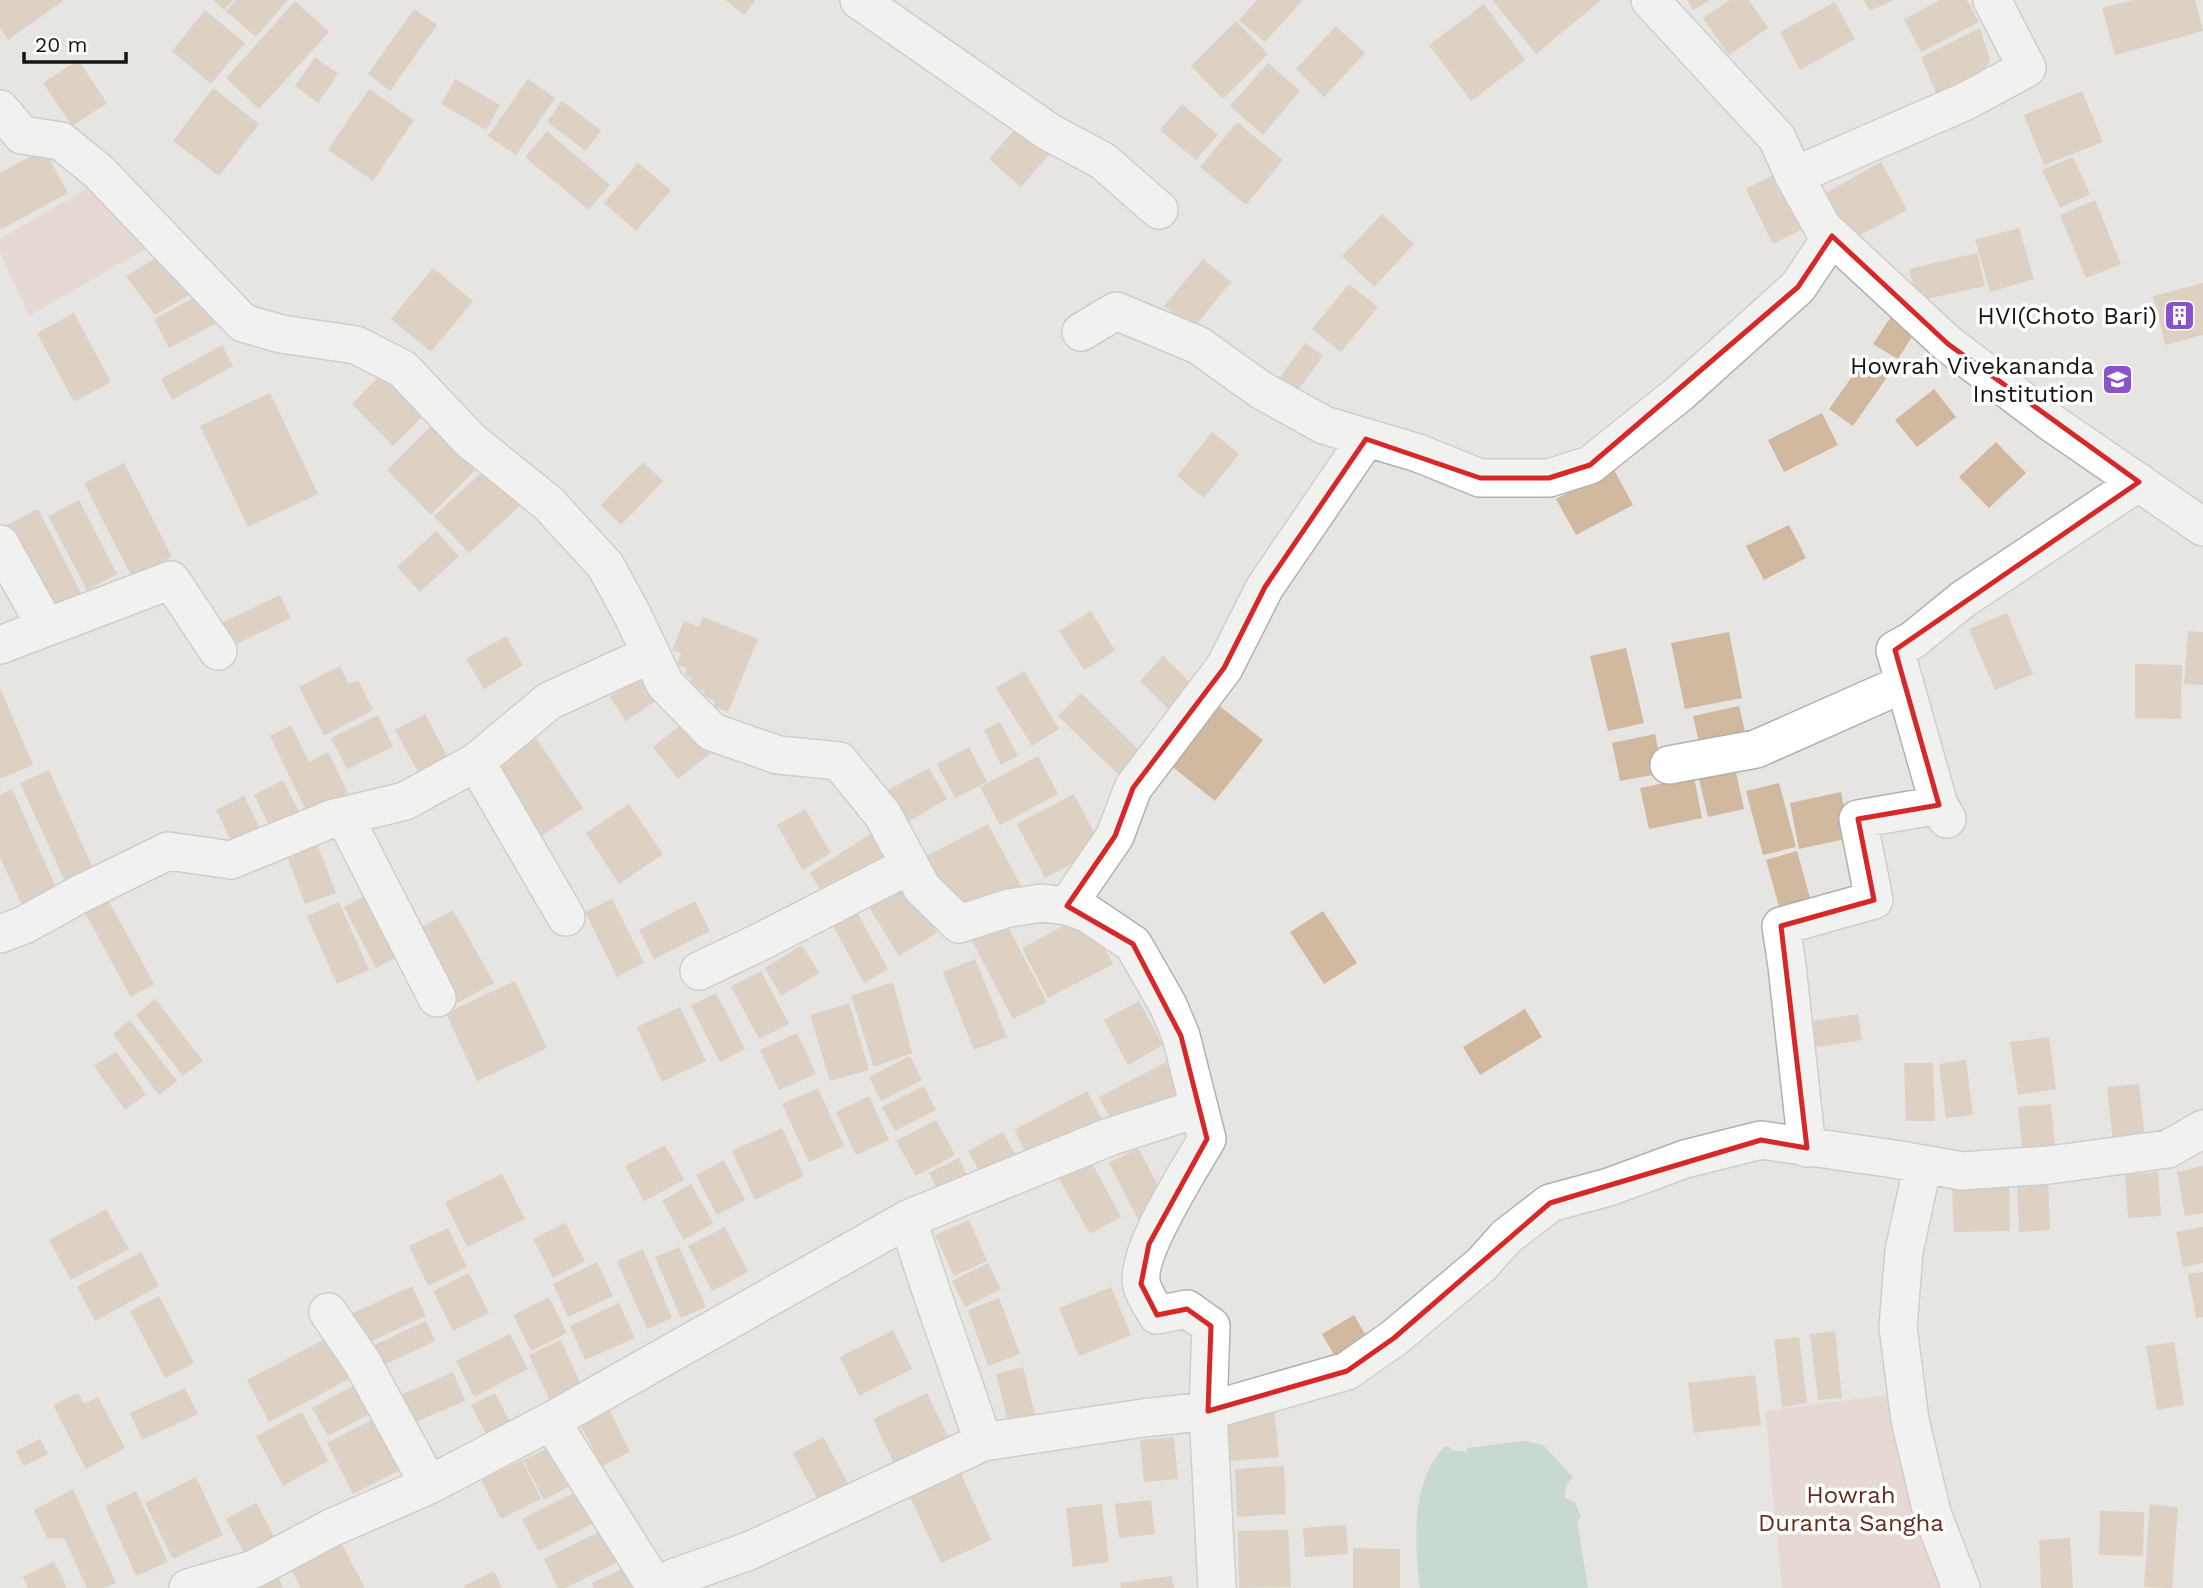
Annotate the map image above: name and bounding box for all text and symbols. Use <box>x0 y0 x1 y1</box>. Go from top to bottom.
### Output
scale bar <box>24 21 126 65</box>
text: 20 m <box>35 32 87 57</box>
building icon: HVI(Choto Bari) <box>2163 299 2197 333</box>
place label: HVI(Choto Bari) <box>1977 302 2157 330</box>
place label: Howrah Vivekananda Institution <box>1850 352 2094 408</box>
school or university icon: Howrah Vivekananda Institution <box>2100 363 2134 397</box>
park label: Howrah Duranta Sangha <box>1758 1481 1944 1537</box>

